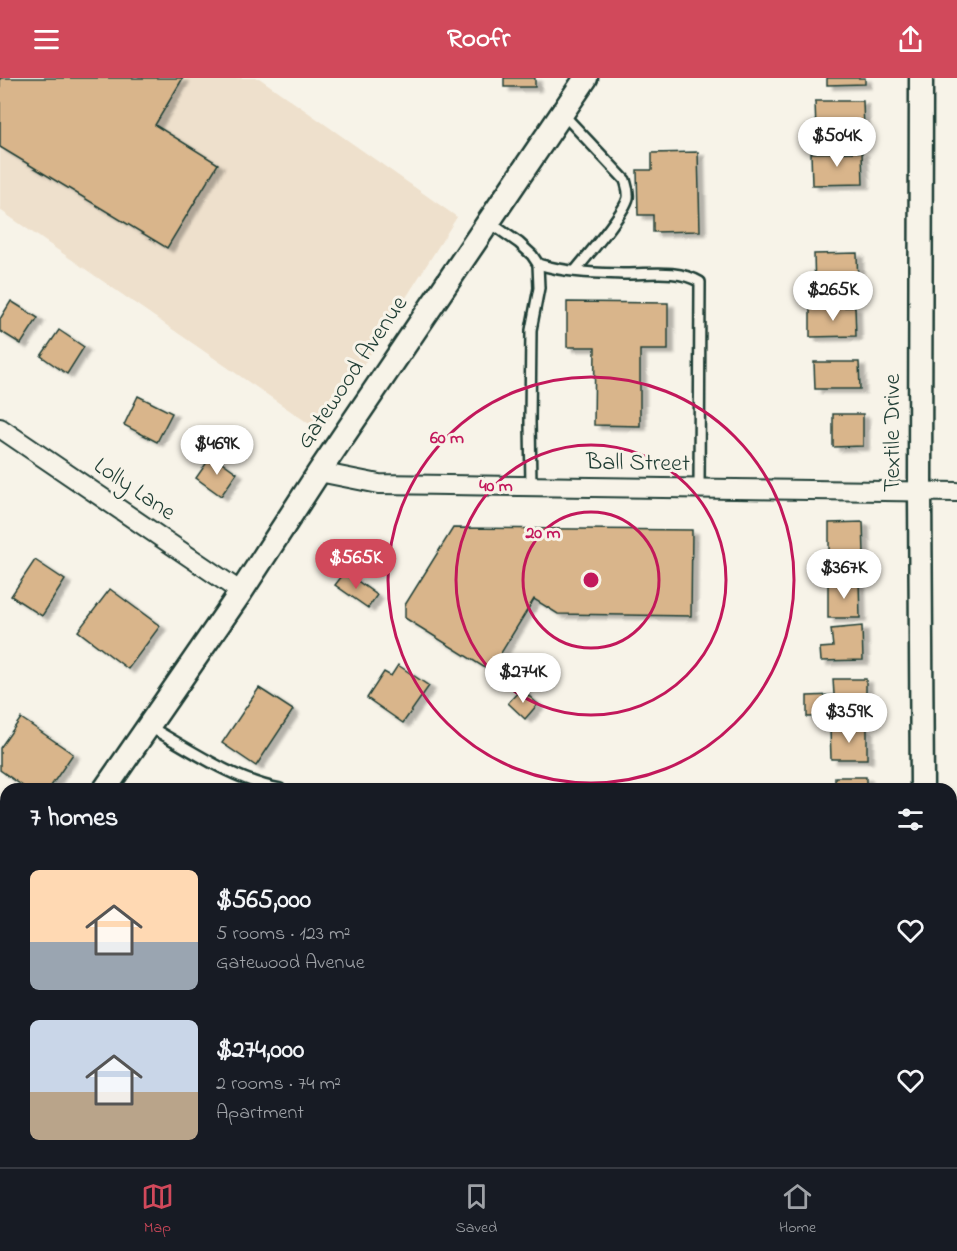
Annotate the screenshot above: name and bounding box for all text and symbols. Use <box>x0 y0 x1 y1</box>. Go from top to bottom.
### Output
text: Roofr <box>447 20 510 59</box>
icon: menu <box>30 23 63 56</box>
icon: share <box>894 23 927 56</box>
pin: $504K <box>795 117 879 168</box>
text: $504K <box>812 122 862 151</box>
pin: $265K <box>791 271 875 322</box>
text: $265K <box>807 276 859 305</box>
street label: Gatewood Avenue <box>289 289 418 457</box>
street label: Textile Drive <box>876 373 911 492</box>
pin: $469K <box>175 425 259 476</box>
text: 60 m <box>430 426 464 452</box>
text: $469K <box>195 430 239 459</box>
street label: Ball Street <box>585 446 690 482</box>
street label: Lolly Lane <box>85 450 182 531</box>
text: 40 m <box>479 474 513 500</box>
text: 20 m <box>524 521 561 547</box>
pin: $565K <box>314 539 398 590</box>
text: $565K <box>329 544 383 573</box>
pin: $367K <box>802 549 886 600</box>
text: $367K <box>820 554 868 583</box>
centre of rings <box>581 570 601 590</box>
pin: $274K <box>481 653 565 704</box>
text: $274K <box>499 658 547 687</box>
pin: $359K <box>807 693 891 744</box>
text: $359K <box>825 698 873 727</box>
text: 7 homes <box>30 800 118 838</box>
icon: filters <box>894 803 927 836</box>
text: $565,000 <box>216 882 311 920</box>
icon: home <box>78 894 150 966</box>
icon: heart <box>894 914 927 947</box>
text: 5 rooms · 123 m² <box>216 920 350 949</box>
text: Gatewood Avenue <box>216 949 365 978</box>
text: $274,000 <box>216 1032 304 1070</box>
icon: home <box>78 1044 150 1116</box>
icon: heart <box>894 1064 927 1097</box>
text: 2 rooms · 74 m² <box>216 1070 341 1099</box>
text: Apartment <box>216 1099 304 1128</box>
tab: Map <box>141 1180 174 1240</box>
tab: Saved <box>456 1180 497 1240</box>
tab: Home <box>779 1180 816 1240</box>

